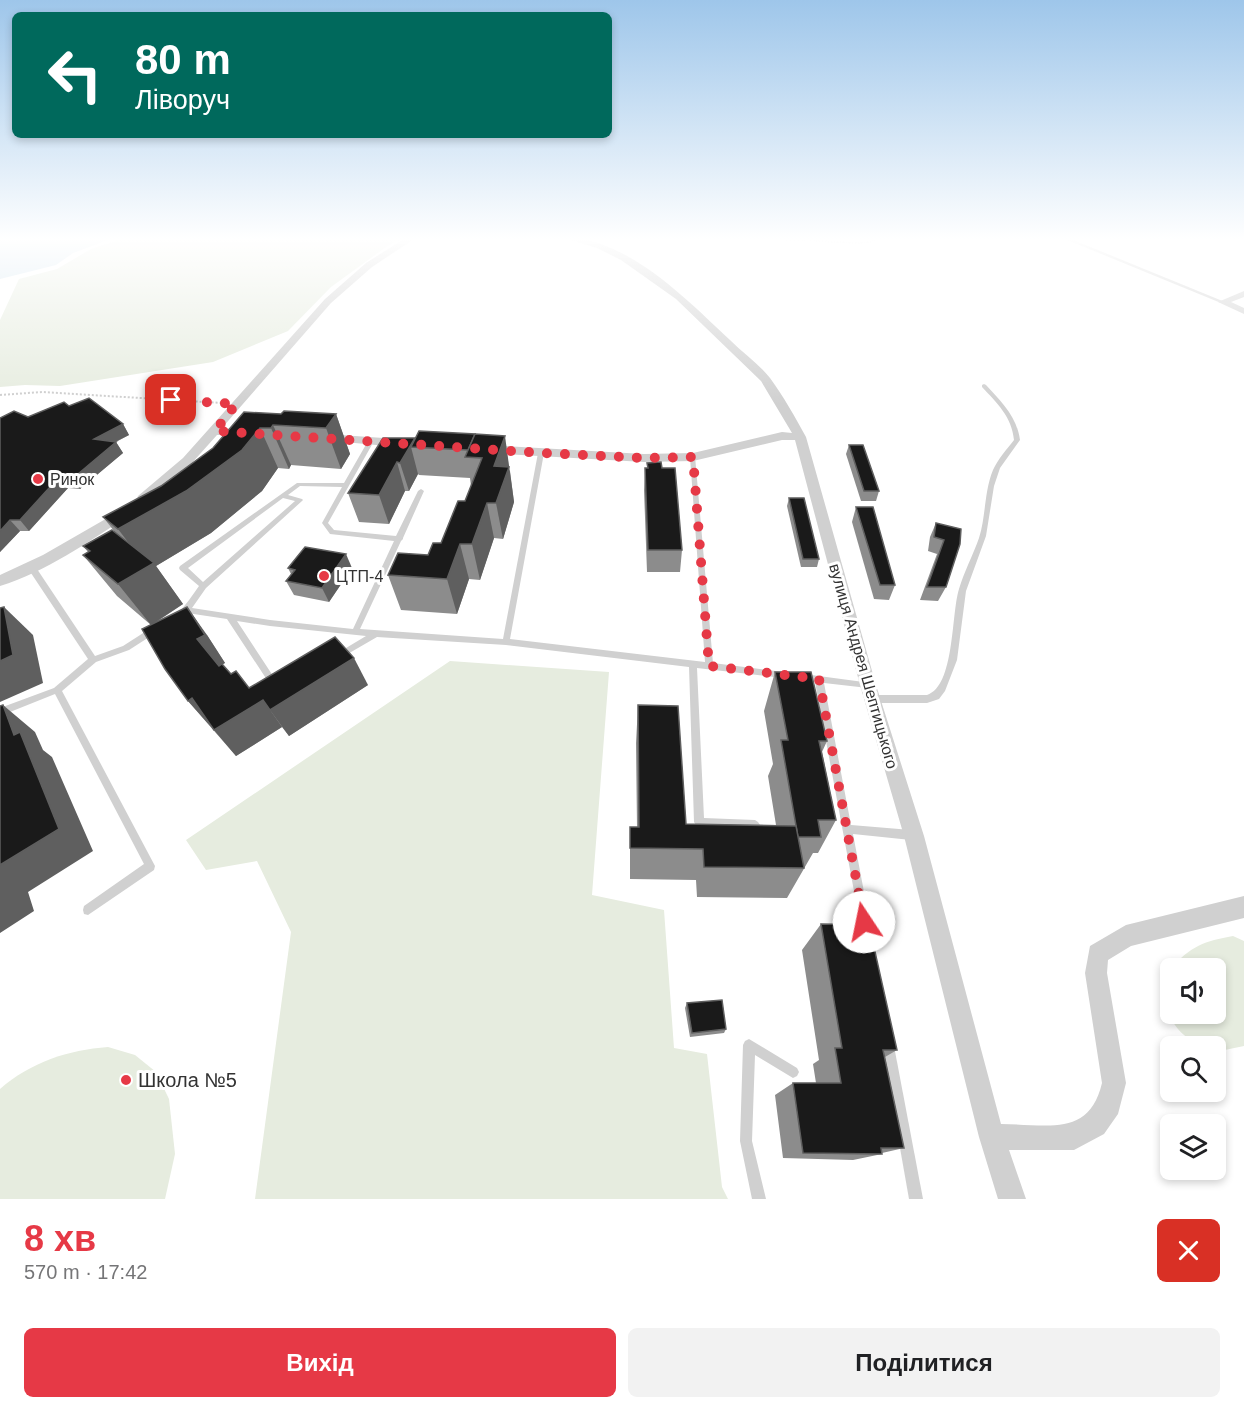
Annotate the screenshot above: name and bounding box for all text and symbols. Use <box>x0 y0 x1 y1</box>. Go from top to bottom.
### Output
icon: left <box>36 36 114 114</box>
text: 80 m <box>135 36 231 83</box>
text: Ліворуч <box>135 85 230 115</box>
pin <box>145 374 196 425</box>
icon: arrive <box>154 383 187 416</box>
place label: Ринок <box>50 471 95 488</box>
marker: Ринок <box>31 472 45 486</box>
street label: вулиця Андрея Шептицького <box>826 562 901 771</box>
place label: ЦТП-4 <box>336 568 383 585</box>
marker: ЦТП-4 <box>317 569 331 583</box>
position arrow <box>832 890 896 954</box>
map controls <box>1160 958 1226 1180</box>
button: sound <box>1160 958 1226 1024</box>
button: search <box>1160 1036 1226 1102</box>
place label: Школа №5 <box>138 1069 237 1091</box>
marker: Школа №5 <box>119 1073 133 1087</box>
button: layers <box>1160 1114 1226 1180</box>
text: 8 хв <box>24 1218 96 1259</box>
button: close <box>1157 1219 1220 1282</box>
text: 570 m · 17:42 <box>24 1261 147 1283</box>
button: Вихід <box>24 1328 616 1397</box>
button: Поділитися <box>628 1328 1220 1397</box>

